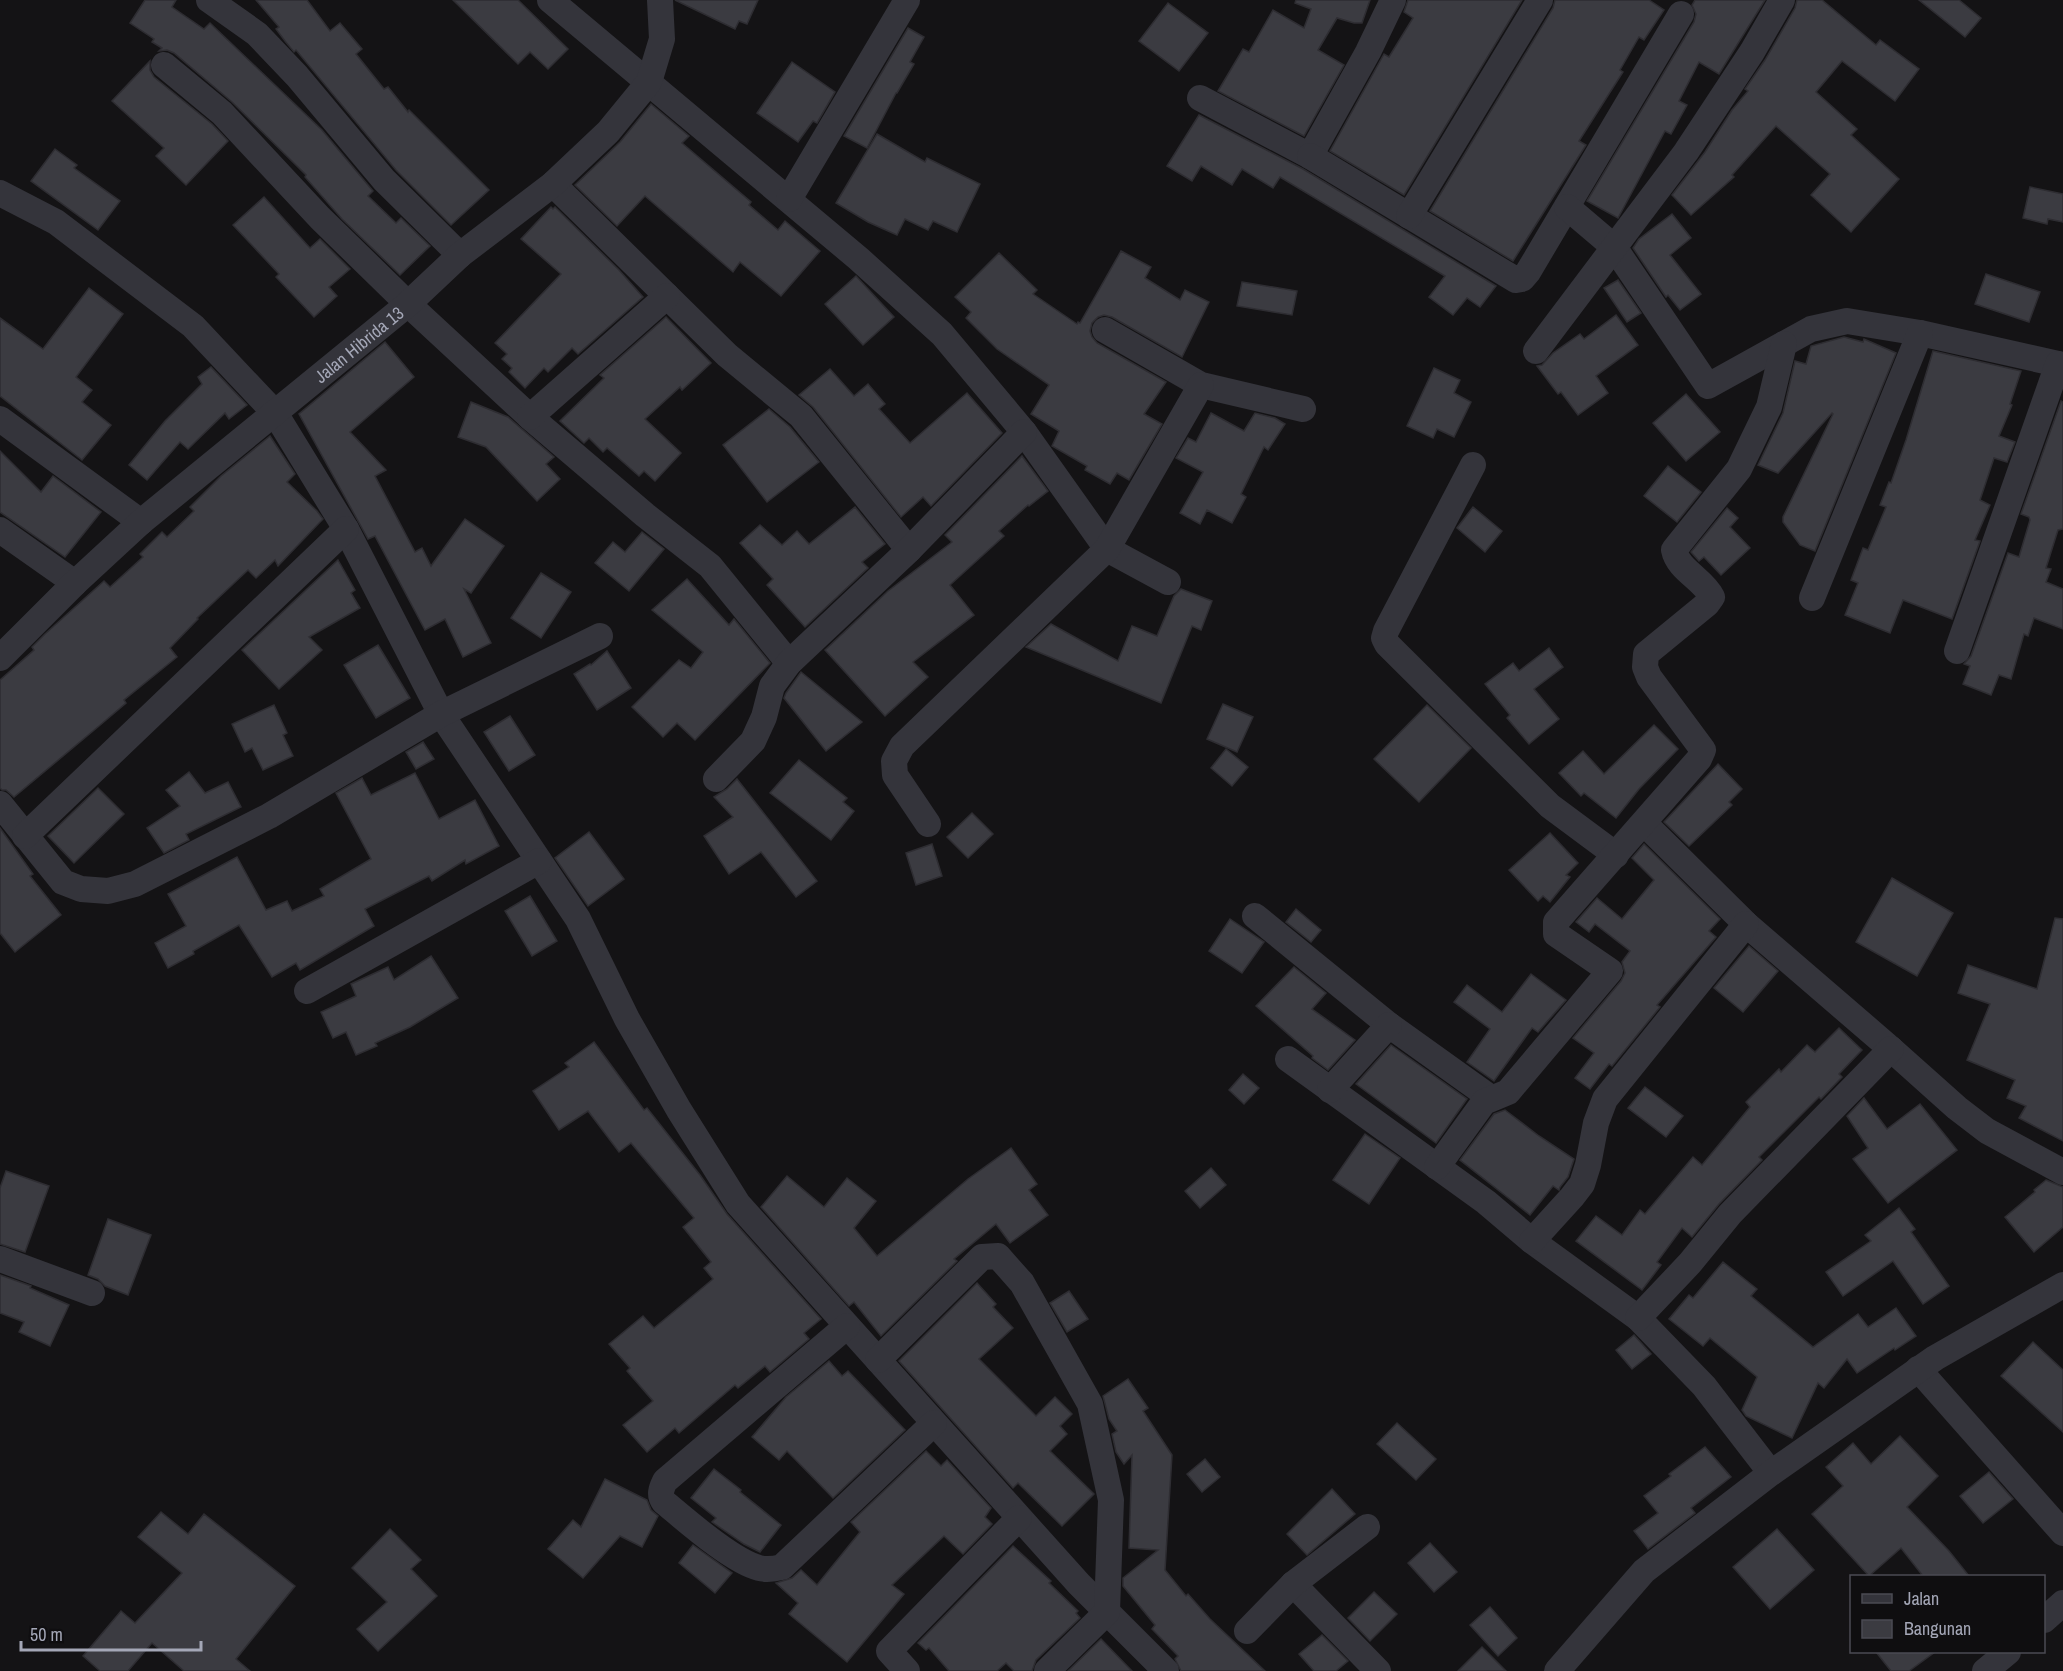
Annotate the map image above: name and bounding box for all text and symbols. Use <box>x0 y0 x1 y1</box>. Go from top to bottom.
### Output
street label: Jalan Hibrida 13 <box>309 300 409 388</box>
legend <box>1850 1575 2045 1653</box>
text: Jalan <box>1904 1586 1939 1611</box>
scale bar <box>21 1614 201 1652</box>
text: Bangunan <box>1904 1616 1971 1641</box>
text: 50 m <box>30 1622 63 1647</box>

